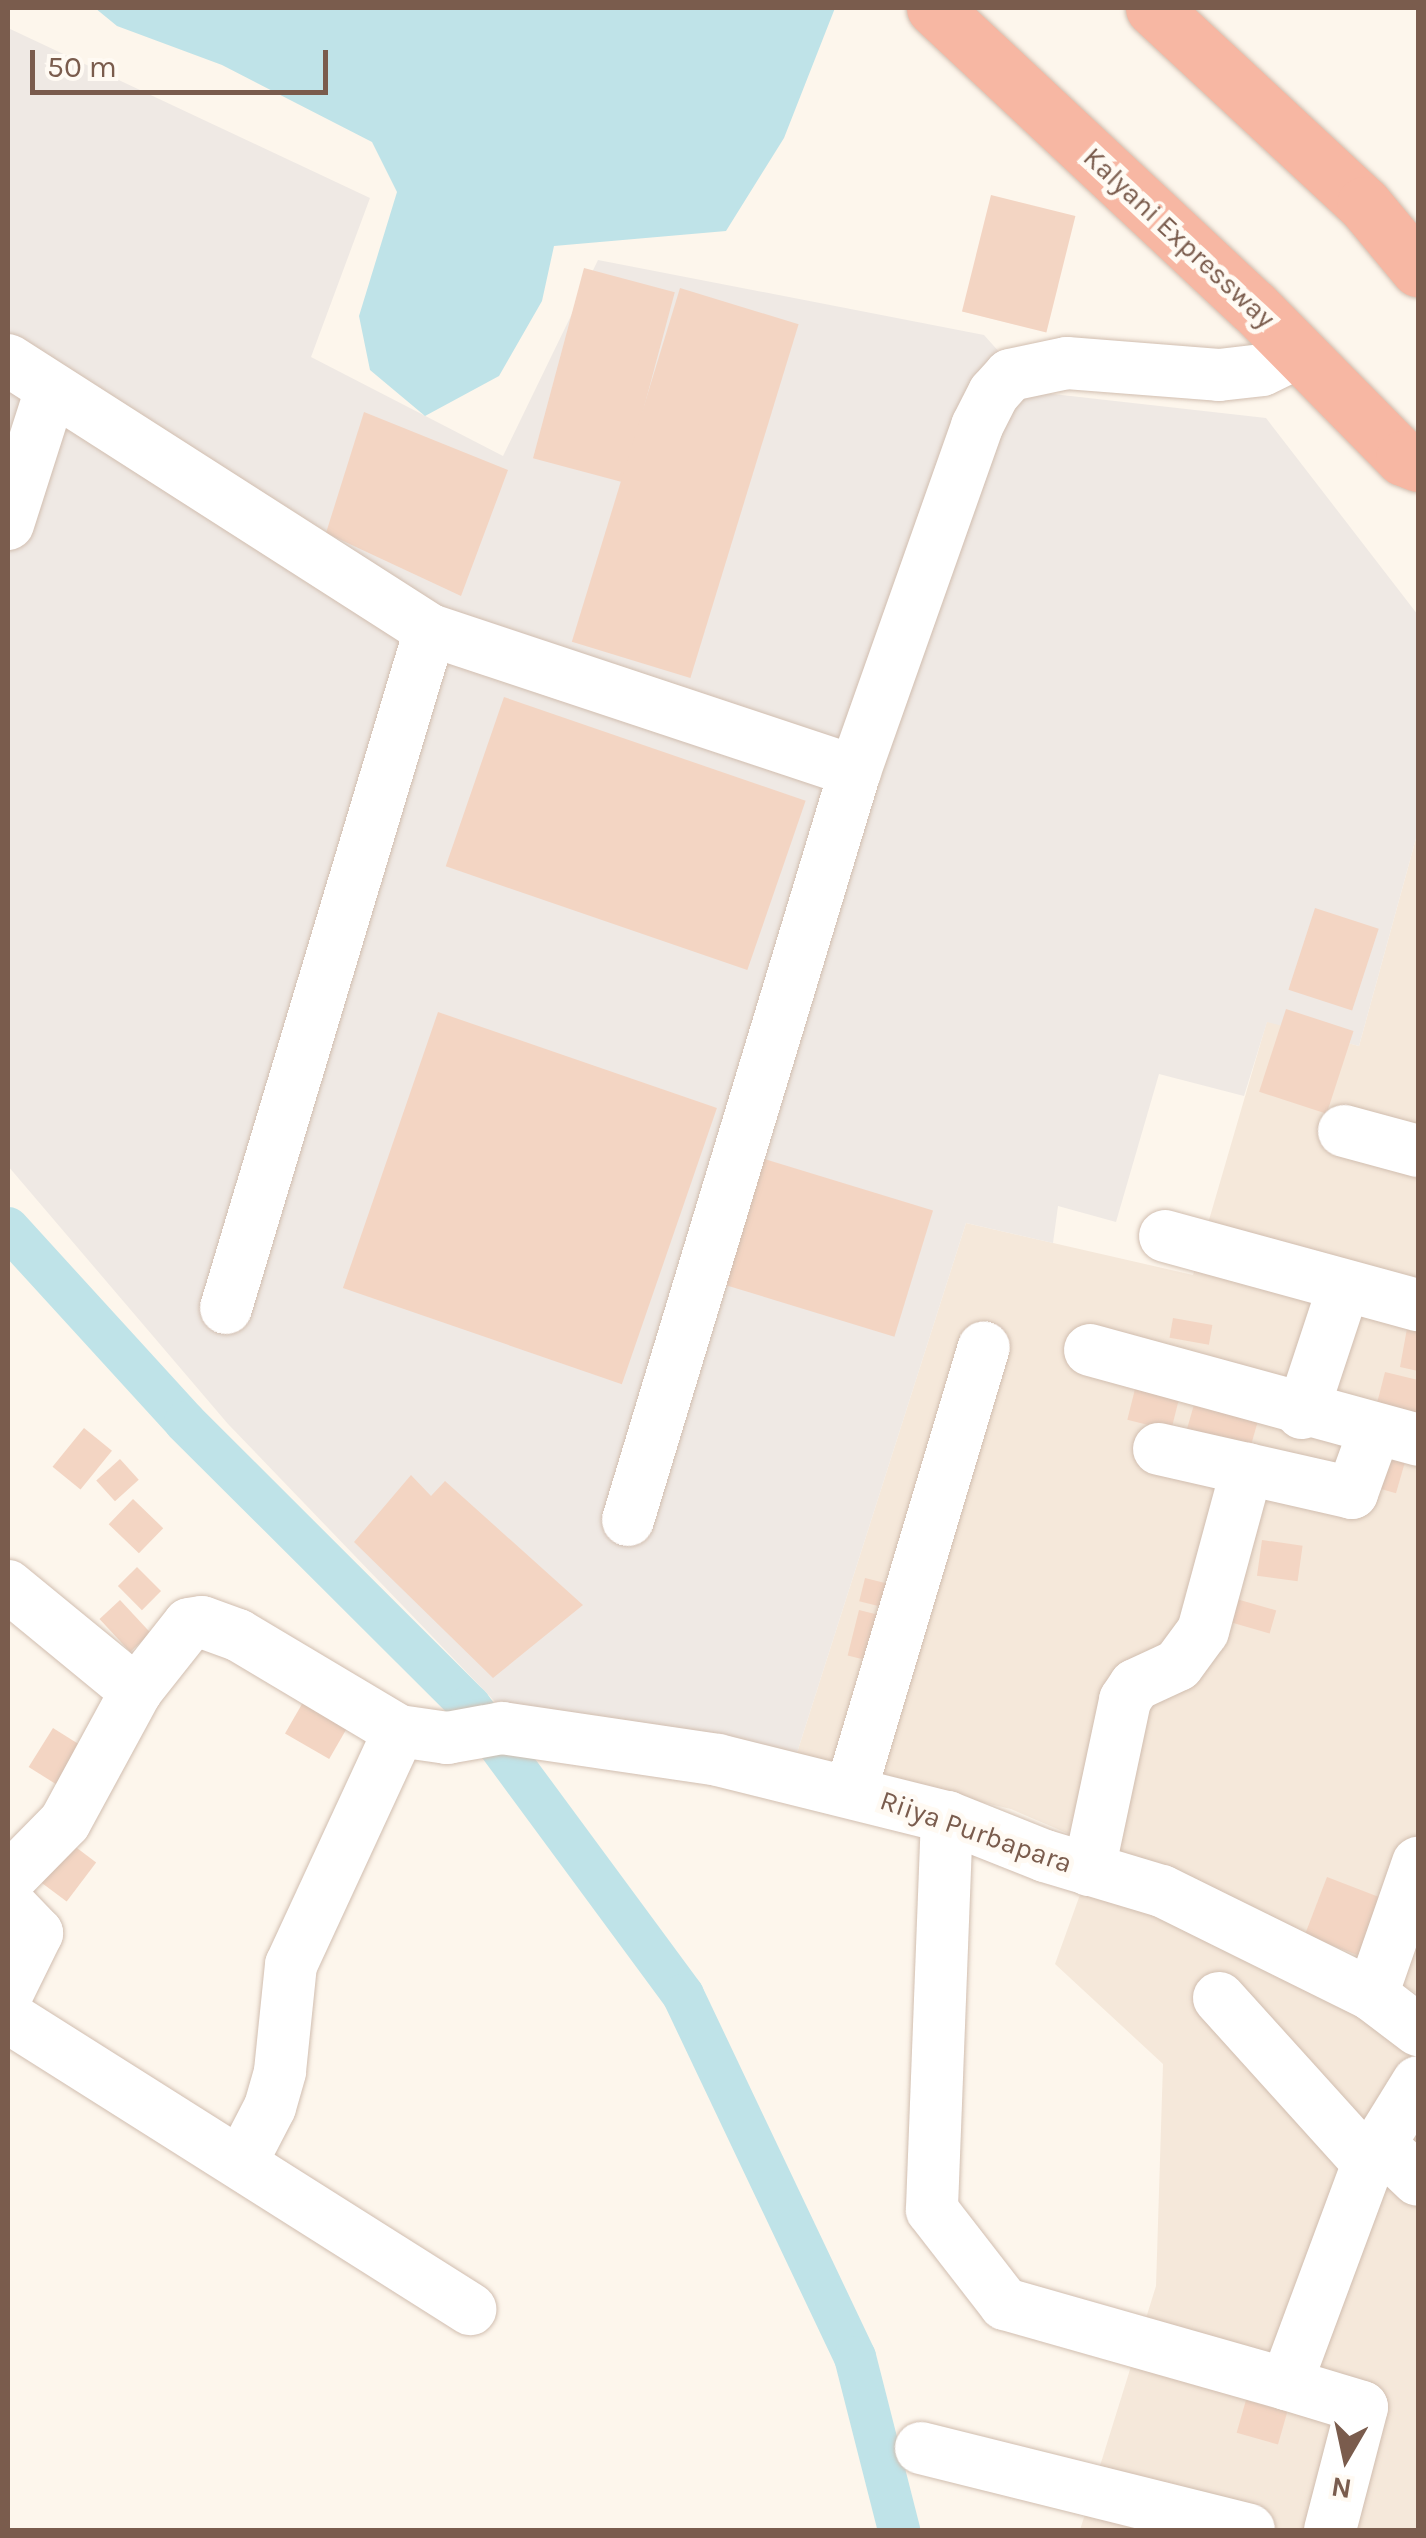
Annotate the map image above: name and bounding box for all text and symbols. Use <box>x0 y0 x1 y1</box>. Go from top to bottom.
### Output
scale bar <box>35 30 332 92</box>
text: 50 m <box>47 49 117 85</box>
street label: Kalyani Expressway <box>1076 141 1282 335</box>
street label: Riiya Purbapara <box>876 1783 1076 1881</box>
north arrow <box>1296 2408 1396 2508</box>
text: N <box>1329 2470 1354 2506</box>

